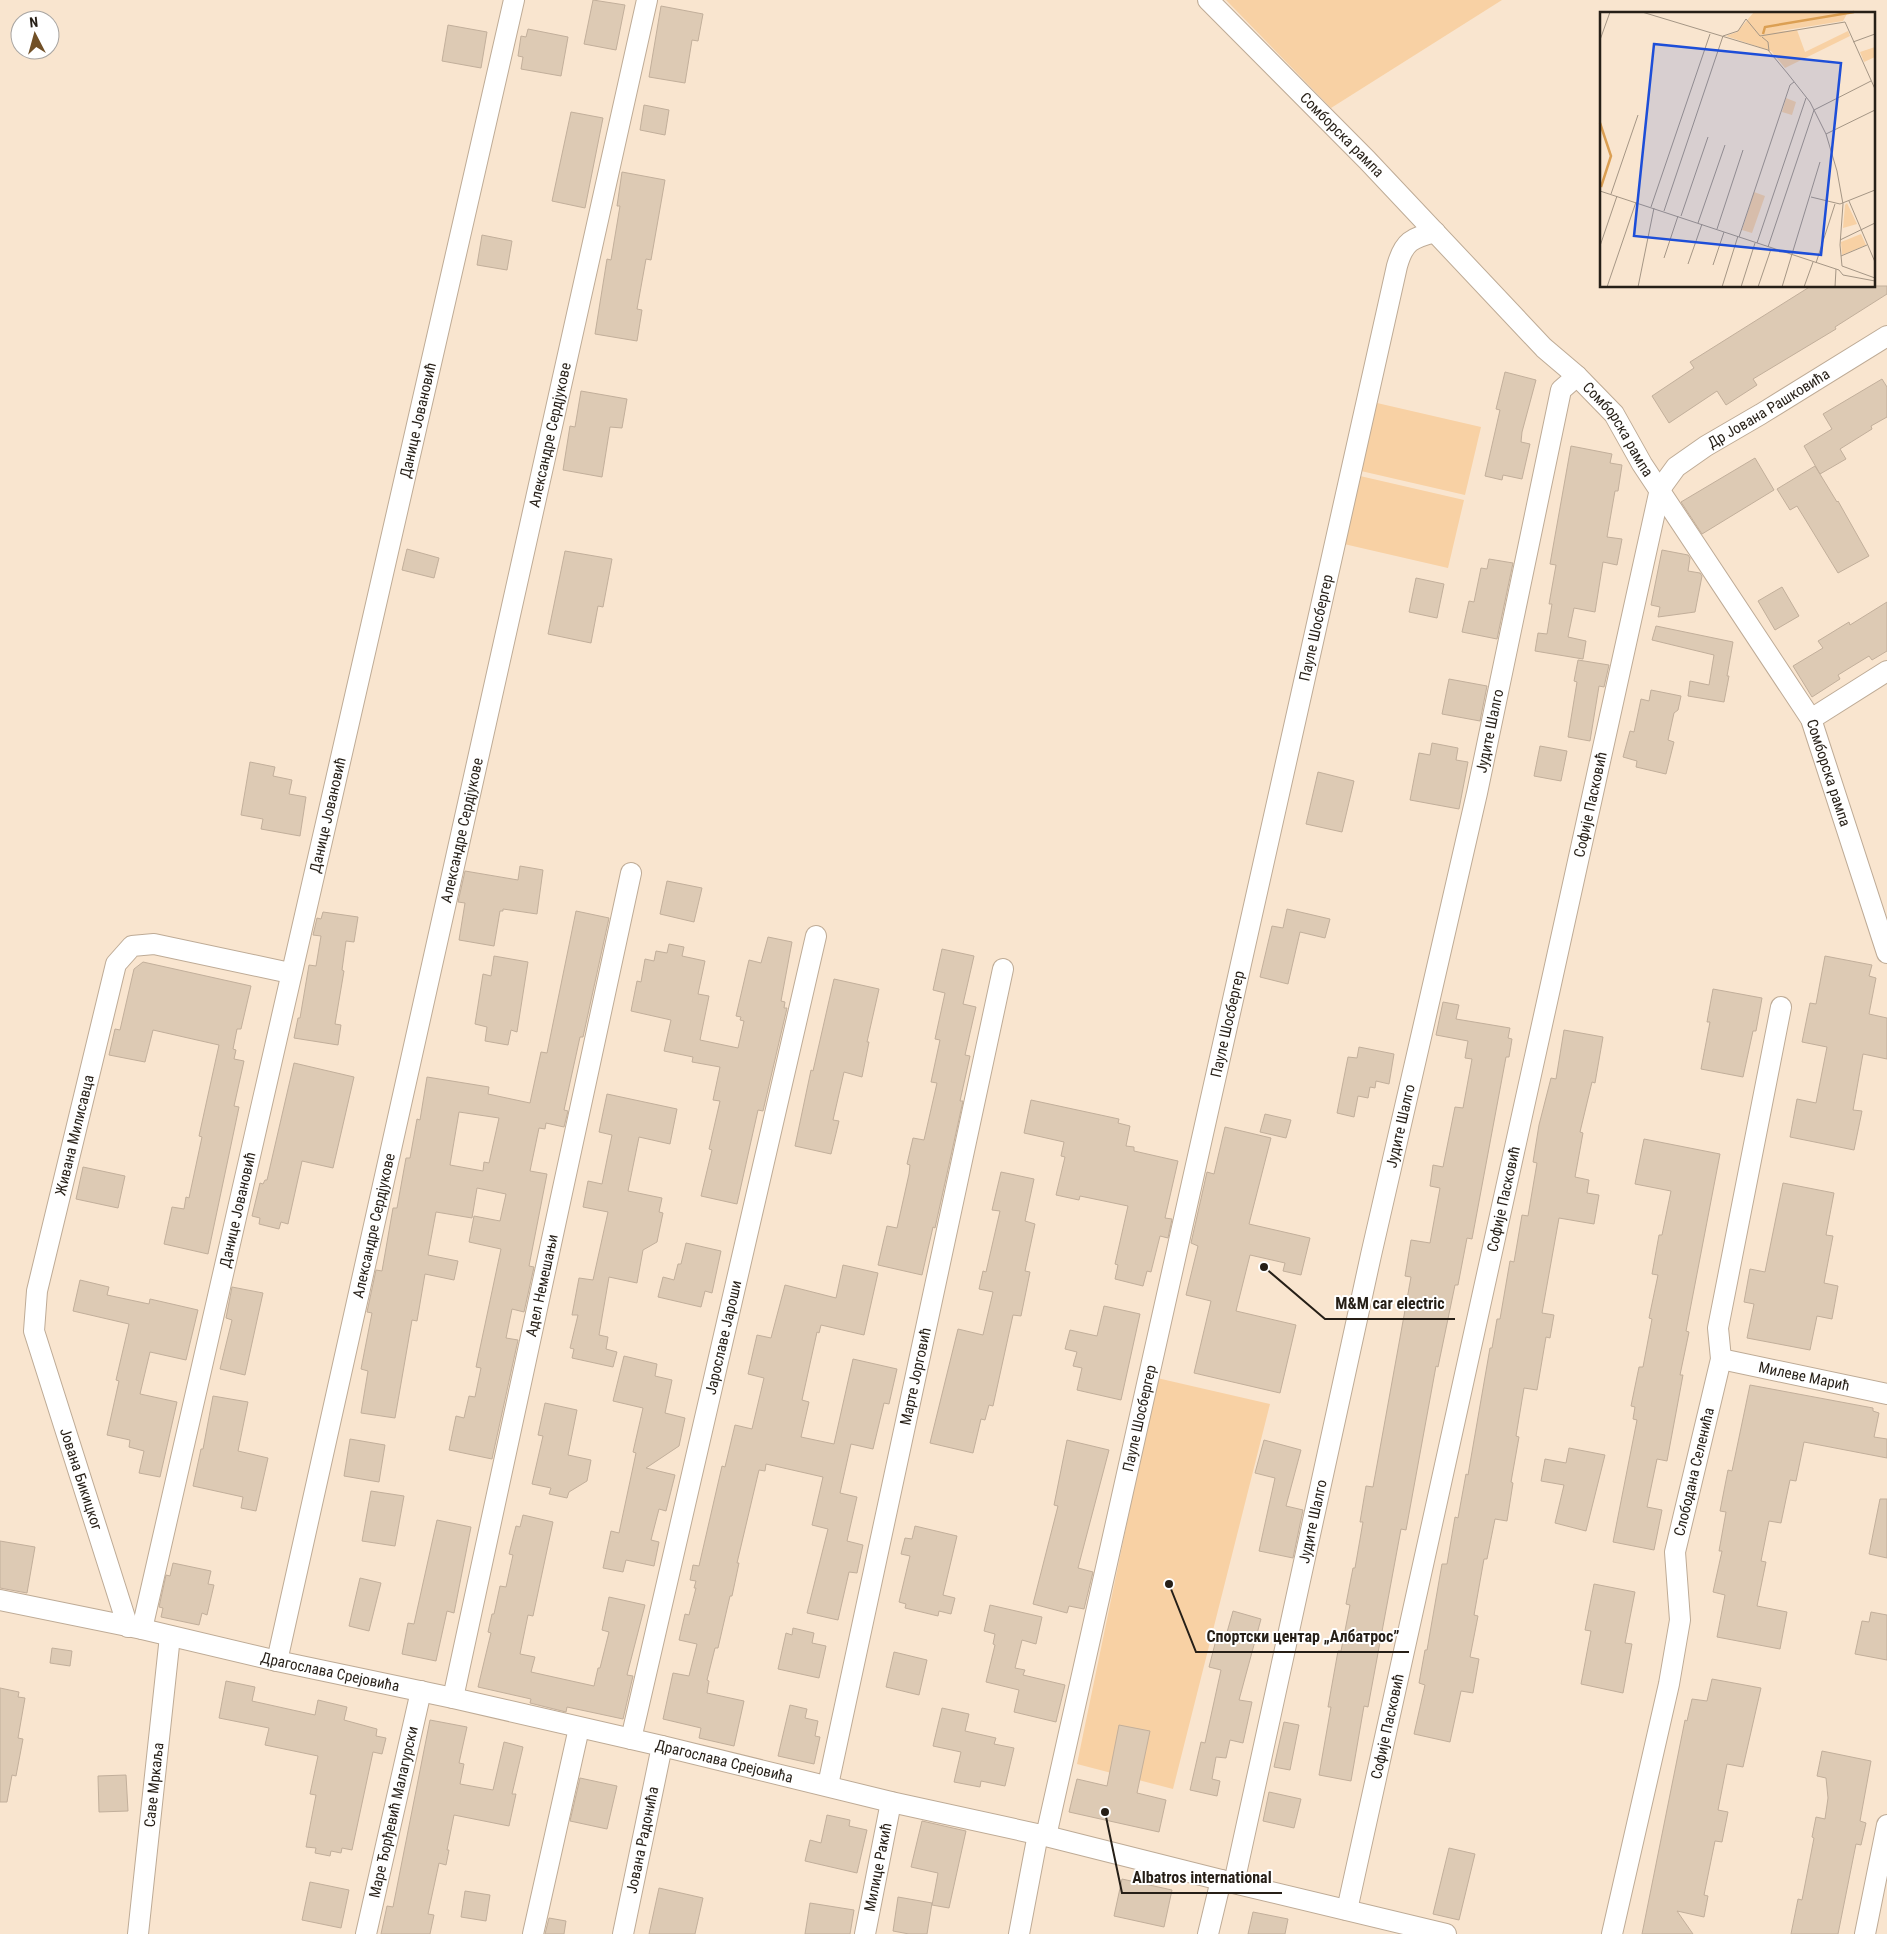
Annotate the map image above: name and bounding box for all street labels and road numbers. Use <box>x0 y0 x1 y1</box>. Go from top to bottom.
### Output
street label: Сомборска рампа <box>1296 89 1388 181</box>
street label: Данице Јовановић <box>396 361 440 480</box>
street label: Александре Сердјукове <box>525 361 575 509</box>
street label: Др Јована Рашковића <box>1705 365 1833 452</box>
street label: Сомборска рампа <box>1579 378 1657 480</box>
street label: Пауле Шосбергер <box>1295 573 1337 683</box>
street label: Јудите Шалго <box>1472 688 1507 775</box>
street label: Сомборска рампа <box>1803 717 1854 829</box>
street label: Софије Пасковић <box>1570 750 1611 859</box>
street label: Данице Јовановић <box>306 755 350 875</box>
street label: Александре Сердјукове <box>437 756 487 905</box>
street label: Пауле Шосбергер <box>1207 969 1248 1079</box>
street label: Живана Милисавца <box>51 1073 98 1197</box>
street label: Јудите Шалго <box>1382 1083 1419 1170</box>
street label: Софије Пасковић <box>1483 1145 1524 1254</box>
street label: Данице Јовановић <box>216 1150 260 1269</box>
street label: Александре Сердјукове <box>349 1152 399 1300</box>
street label: Адел Немешањи <box>522 1233 562 1338</box>
street label: Јарославе Јароши <box>702 1279 745 1396</box>
street label: Марте Јорговић <box>896 1326 935 1427</box>
street label: Милеве Марић <box>1757 1358 1851 1395</box>
street label: Пауле Шосбергер <box>1119 1363 1160 1473</box>
street label: Слободана Селенића <box>1670 1406 1718 1538</box>
street label: Јована Бикицког <box>56 1426 106 1533</box>
street label: Јудите Шалго <box>1295 1478 1331 1565</box>
street label: Драгослава Срејовића <box>259 1648 401 1696</box>
street label: Софије Пасковић <box>1367 1672 1408 1781</box>
street label: Маре Ђорђевић Малагурски <box>365 1724 422 1900</box>
street label: Драгослава Срејовића <box>654 1736 795 1787</box>
street label: Саве Мркаља <box>141 1742 168 1828</box>
street label: Јована Радонића <box>623 1785 662 1895</box>
street label: Милице Ракић <box>861 1821 896 1913</box>

